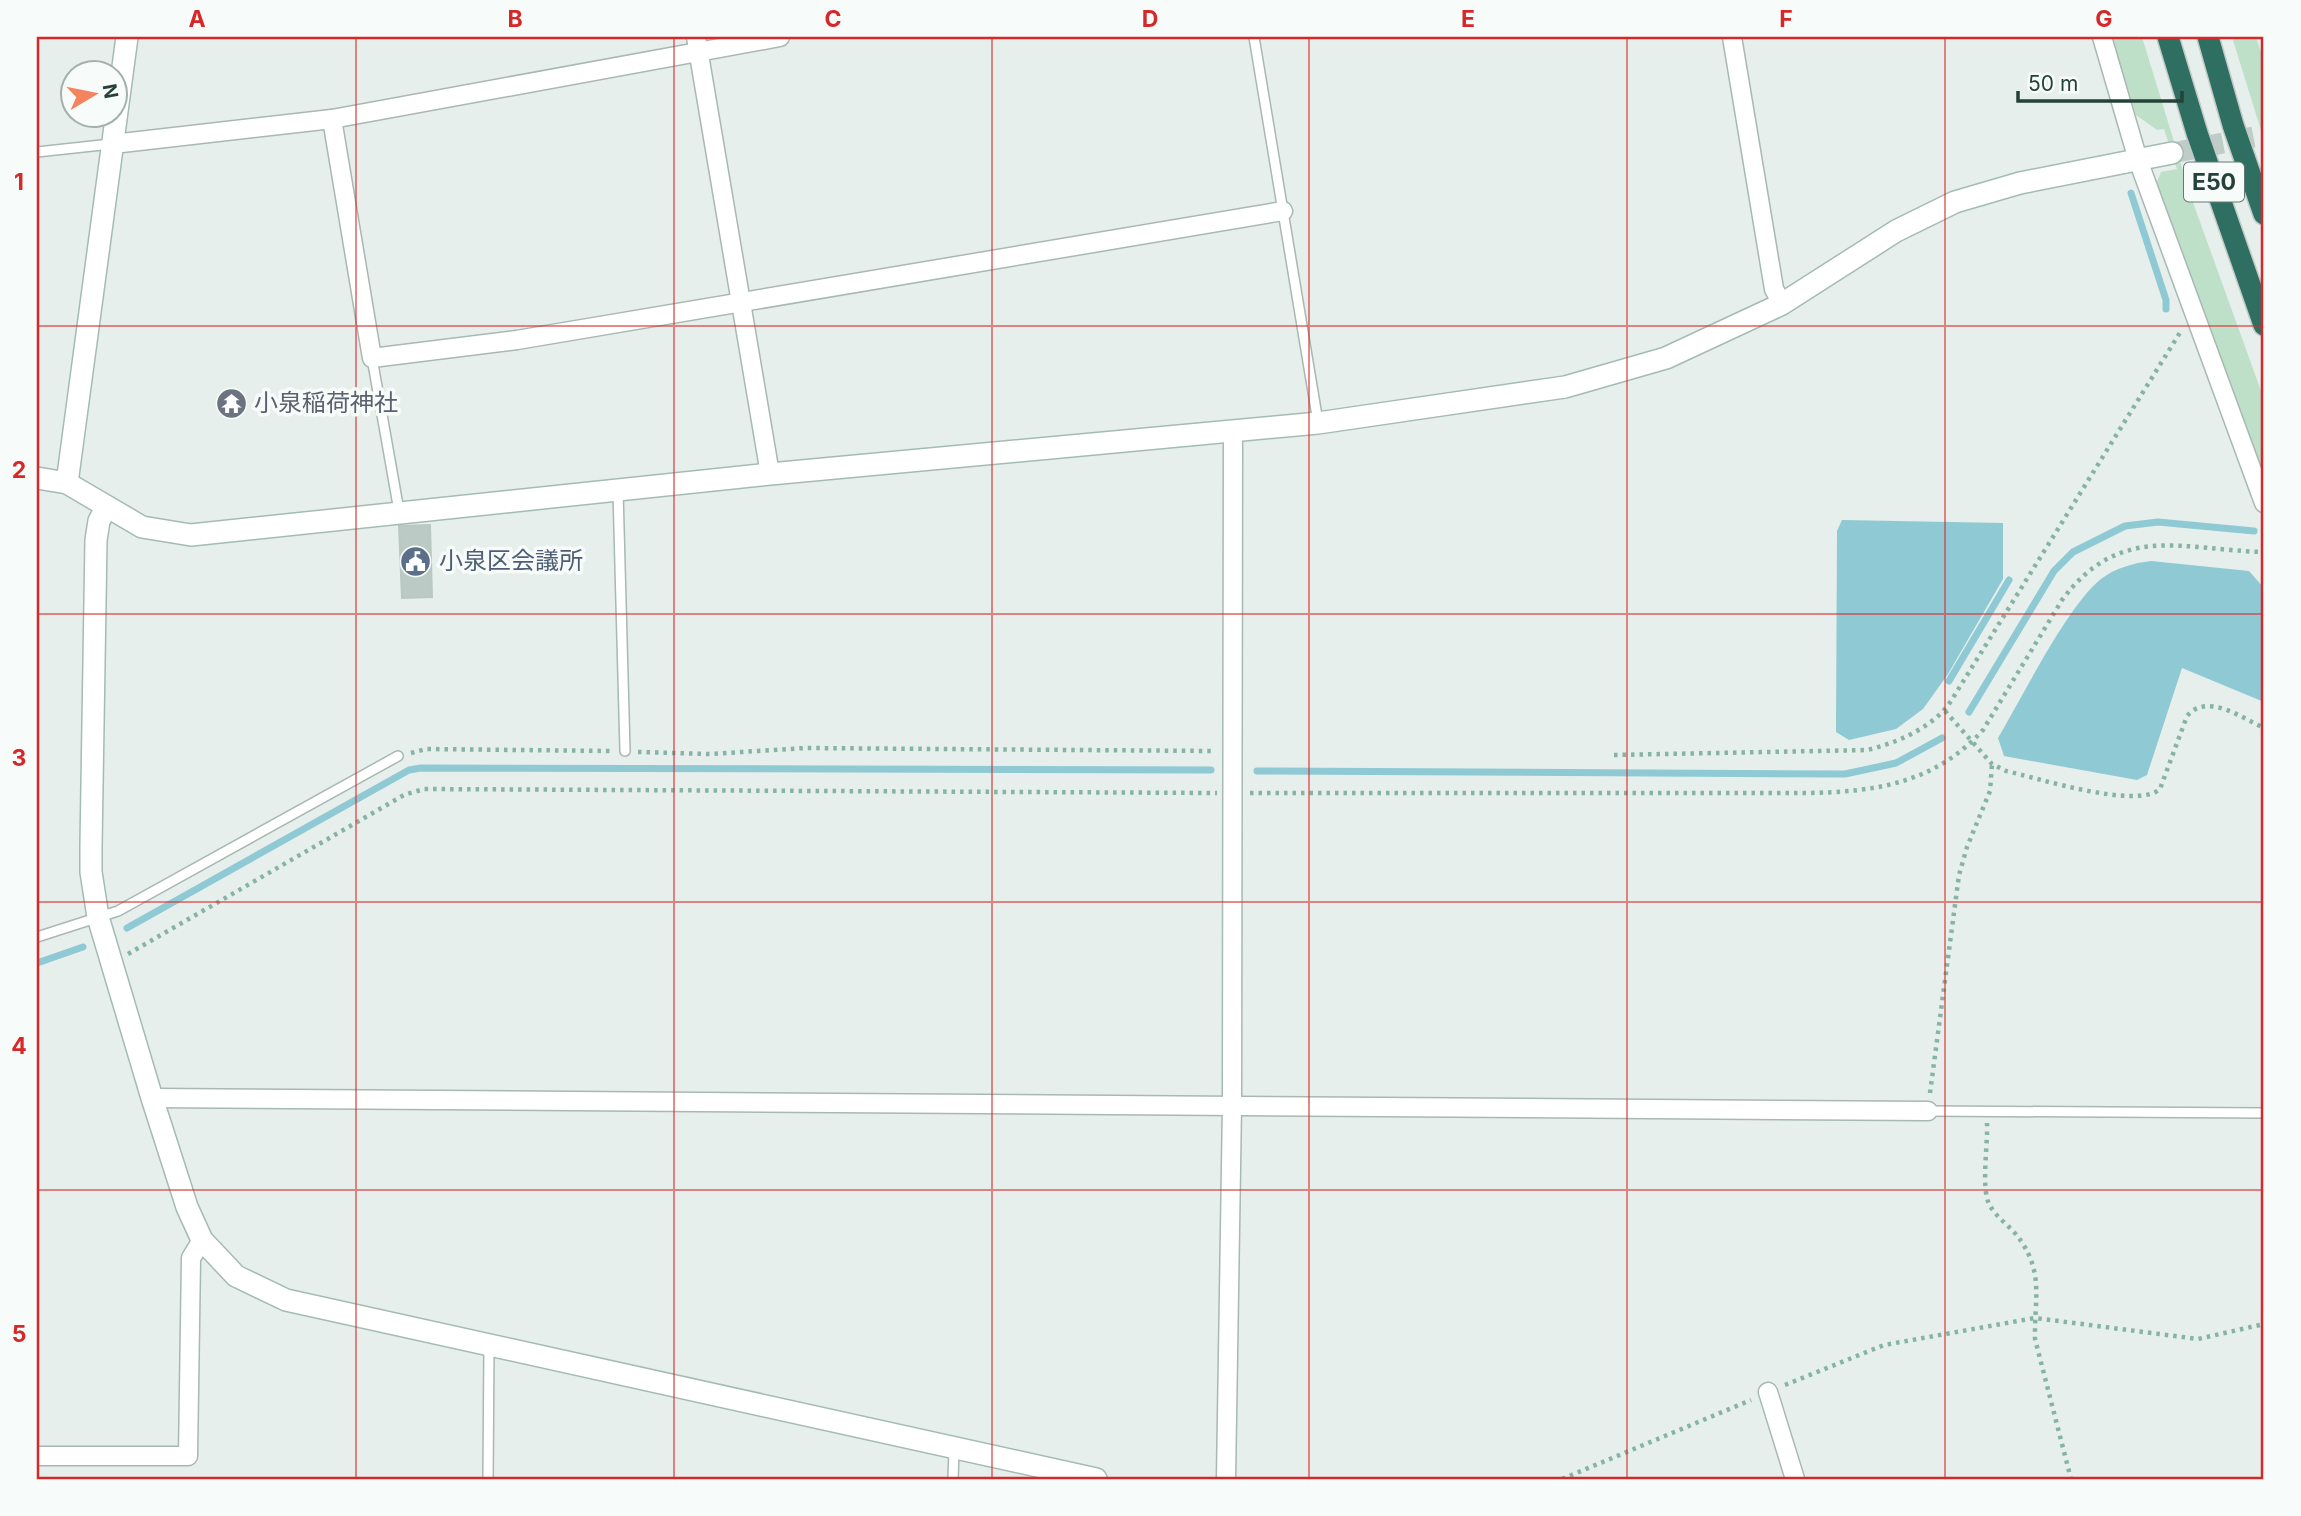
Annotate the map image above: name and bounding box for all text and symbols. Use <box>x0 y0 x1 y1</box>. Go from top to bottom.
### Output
text: A <box>188 5 206 33</box>
text: B <box>507 5 523 33</box>
text: C <box>824 5 842 33</box>
text: D <box>1142 5 1158 33</box>
text: E <box>1461 5 1475 33</box>
text: F <box>1779 5 1793 33</box>
text: G <box>2095 5 2113 33</box>
north arrow <box>60 60 130 130</box>
scale bar <box>2018 60 2182 104</box>
text: 50 m <box>2028 71 2078 96</box>
text: N <box>98 82 123 100</box>
road number: E50 <box>2184 162 2244 202</box>
text: 1 <box>14 168 24 196</box>
temple icon: 小泉稲荷神社 <box>214 386 248 420</box>
place label: 小泉稲荷神社 <box>254 388 398 417</box>
text: 2 <box>12 456 26 484</box>
public building icon: 小泉区会議所 <box>399 544 433 578</box>
place label: 小泉区会議所 <box>439 546 583 575</box>
text: 3 <box>12 744 26 772</box>
text: 4 <box>11 1032 27 1060</box>
text: 5 <box>12 1320 26 1348</box>

